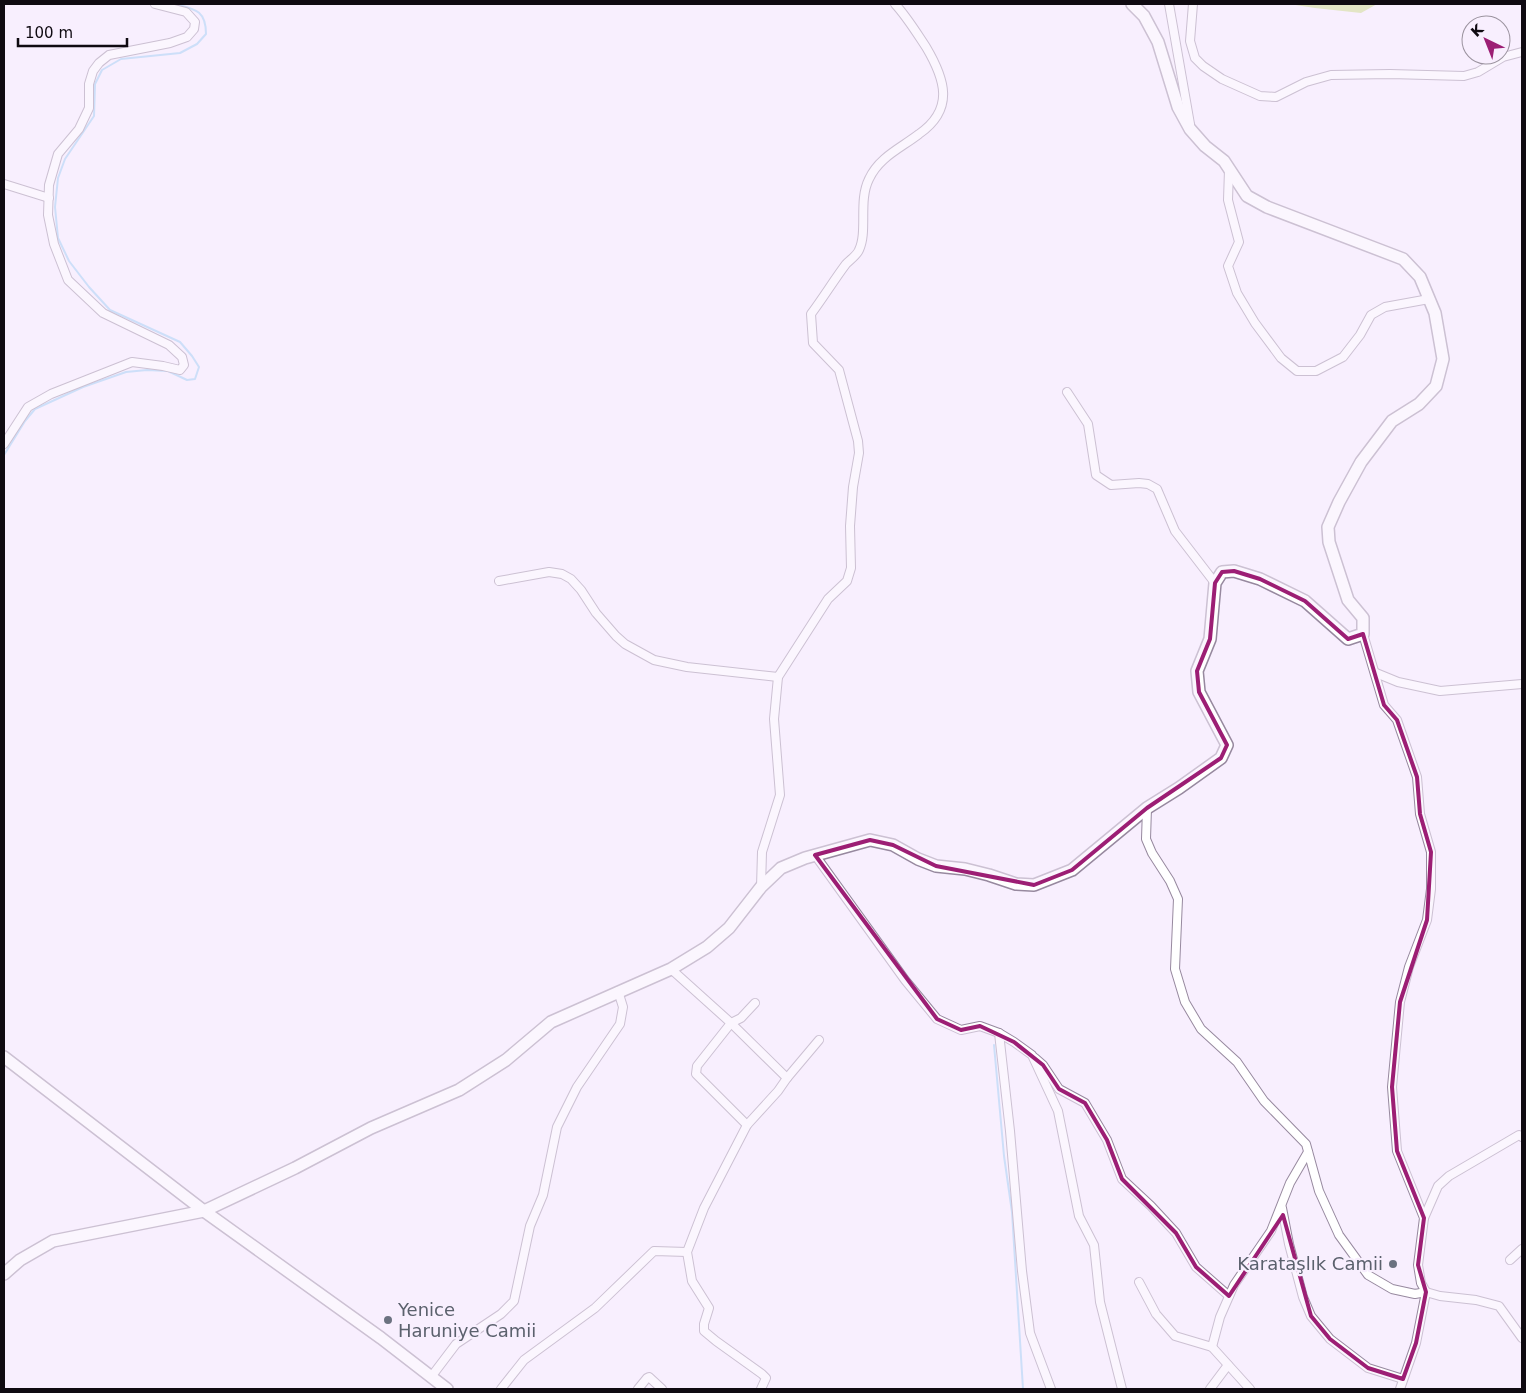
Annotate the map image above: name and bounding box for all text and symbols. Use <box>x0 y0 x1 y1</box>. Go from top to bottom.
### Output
scale bar <box>18 15 126 47</box>
north arrow <box>1461 15 1511 65</box>
text: K <box>1468 20 1487 40</box>
text: 100 m <box>25 24 73 42</box>
place label: Karataşlık Camii <box>1237 1253 1383 1274</box>
marker: Karataşlık Camii <box>1387 1258 1399 1270</box>
place label: Yenice Haruniye Camii <box>397 1299 536 1341</box>
marker: Yenice Haruniye Camii <box>382 1314 394 1326</box>

